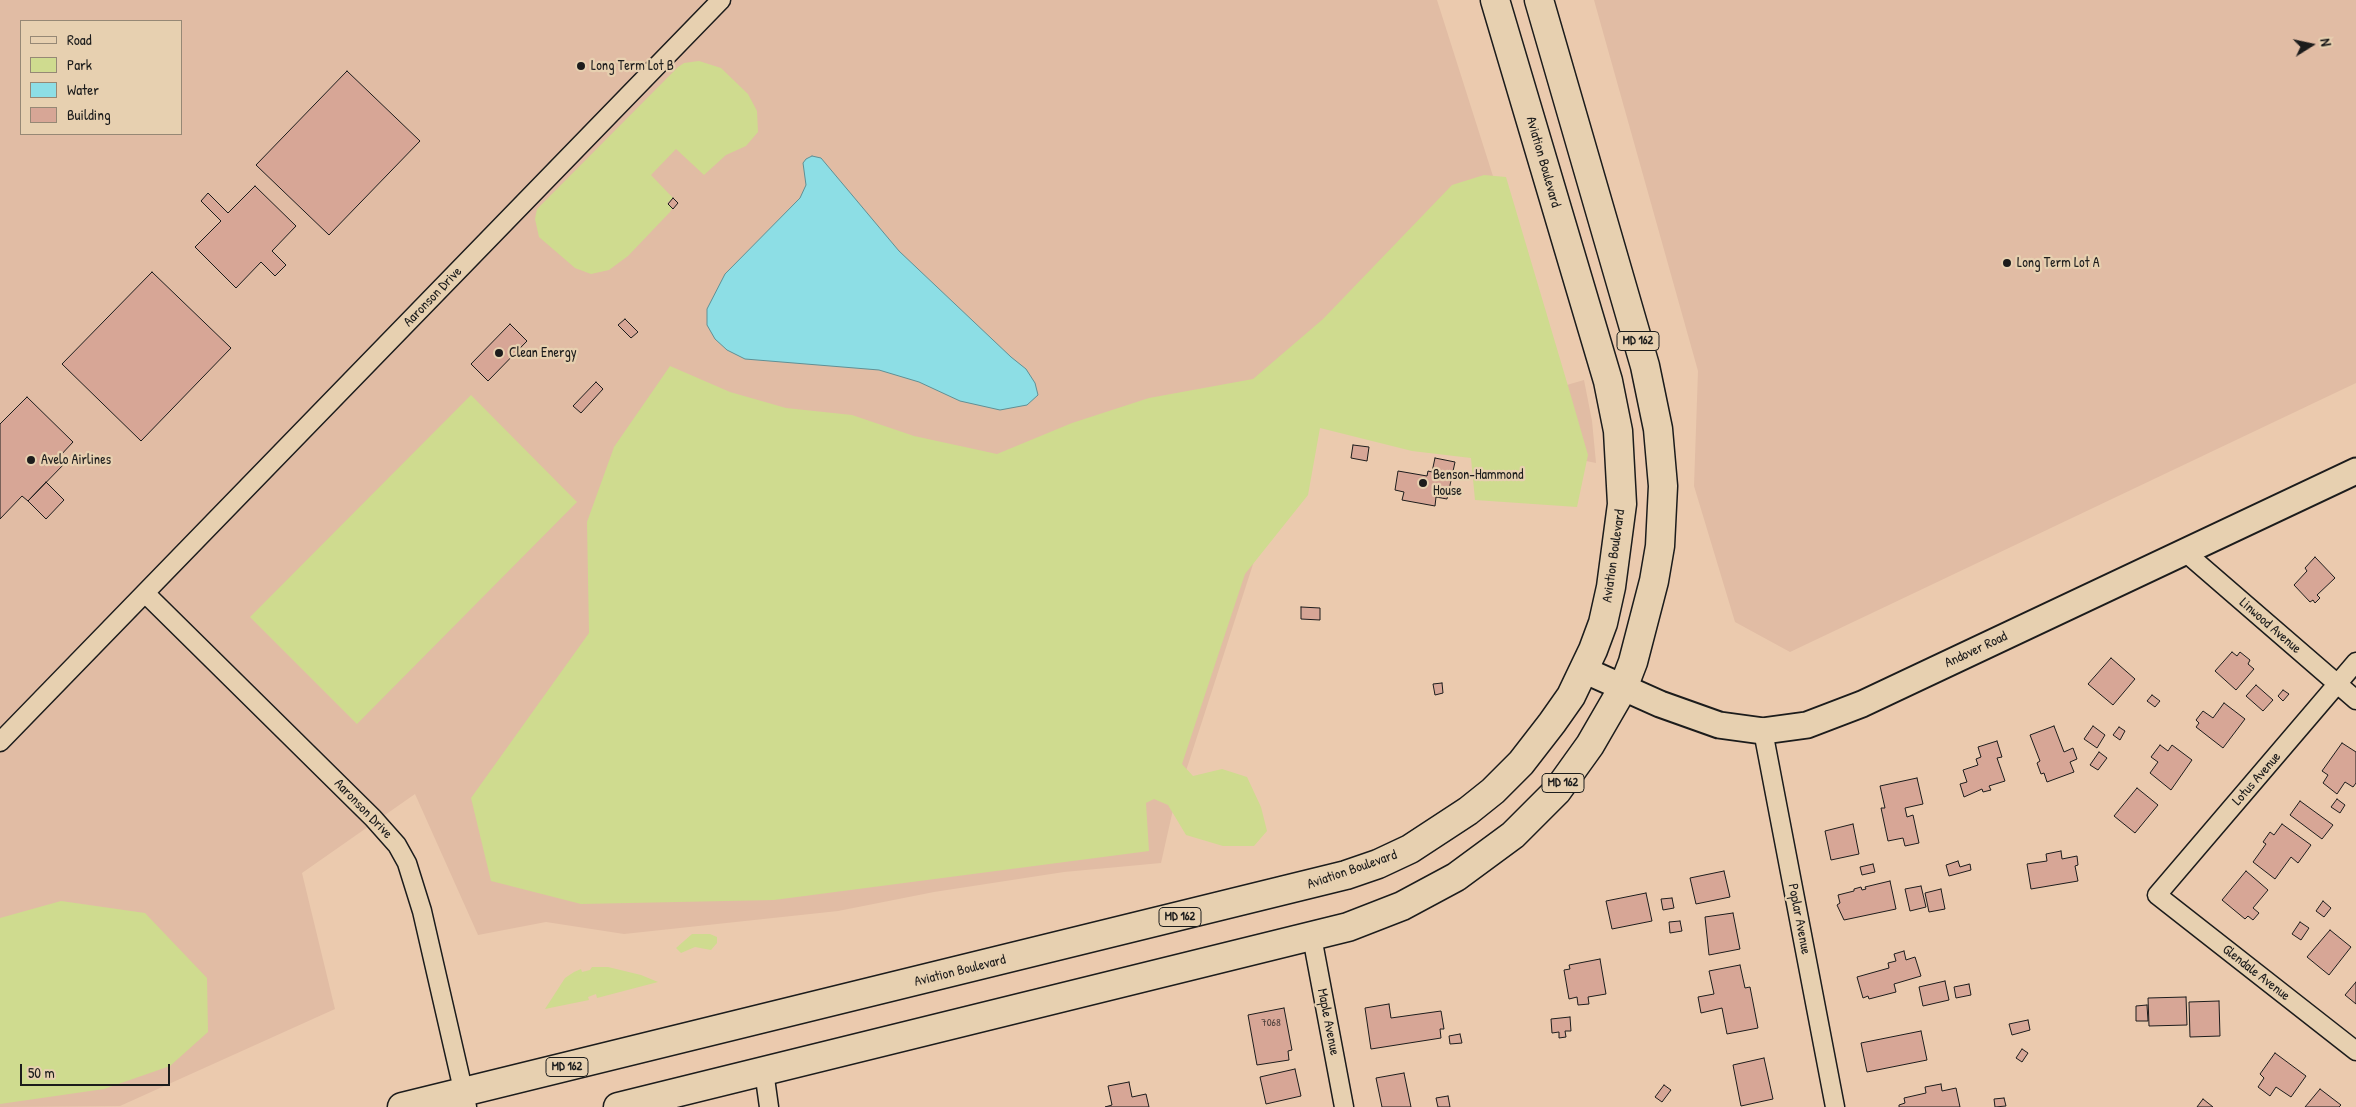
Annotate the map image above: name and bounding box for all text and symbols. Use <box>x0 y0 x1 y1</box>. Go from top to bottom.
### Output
legend <box>20 20 182 135</box>
north arrow <box>2286 20 2336 70</box>
text: Road <box>67 29 92 50</box>
text: N <box>2316 37 2336 48</box>
text: Park <box>67 54 92 75</box>
place label: Long Term Lot B <box>591 58 674 74</box>
marker: Long Term Lot B <box>575 60 587 72</box>
text: Water <box>67 79 99 100</box>
text: Building <box>67 104 111 125</box>
street label: Aviation Boulevard <box>1522 115 1564 209</box>
place label: Long Term Lot A <box>2017 255 2100 271</box>
marker: Long Term Lot A <box>2001 257 2013 269</box>
street label: Aaronson Drive <box>400 264 466 330</box>
road number: MD 162 <box>1617 332 1659 351</box>
place label: Clean Energy <box>509 345 577 361</box>
marker: Clean Energy <box>493 347 505 359</box>
place label: Avelo Airlines <box>41 452 111 468</box>
marker: Avelo Airlines <box>25 454 37 466</box>
place label: Benson-Hammond House <box>1433 467 1524 500</box>
marker: Benson-Hammond House <box>1417 477 1429 489</box>
street label: Aviation Boulevard <box>1599 508 1629 604</box>
street label: Linwood Avenue <box>2236 595 2304 657</box>
street label: Andover Road <box>1942 628 2010 672</box>
street label: Lotus Avenue <box>2229 749 2285 809</box>
road number: MD 162 <box>1542 774 1584 792</box>
street label: Aaronson Drive <box>330 776 396 842</box>
street label: Aviation Boulevard <box>1305 847 1399 893</box>
street label: Poplar Avenue <box>1784 882 1814 956</box>
road number: MD 162 <box>1159 908 1201 926</box>
street label: Glendale Avenue <box>2219 941 2293 1005</box>
street label: Aviation Boulevard <box>912 952 1008 990</box>
street label: Maple Avenue <box>1313 987 1343 1057</box>
house number: 7068 <box>1261 1016 1281 1030</box>
scale bar <box>22 1054 172 1086</box>
road number: MD 162 <box>546 1058 588 1076</box>
text: 50 m <box>28 1062 55 1083</box>

